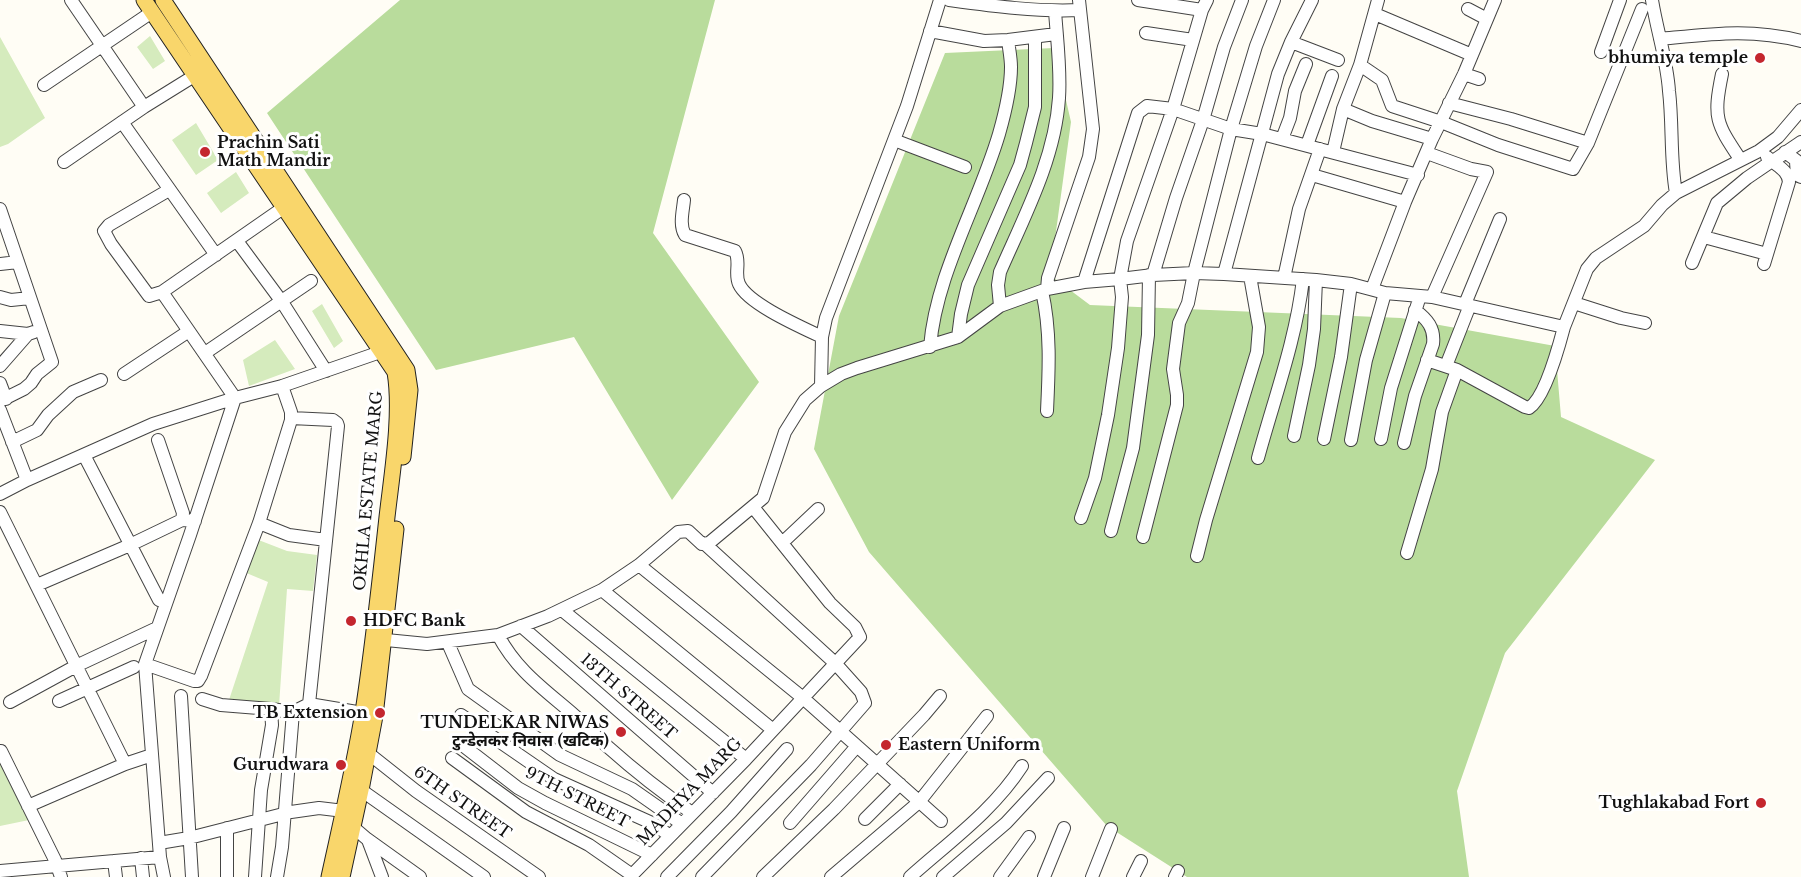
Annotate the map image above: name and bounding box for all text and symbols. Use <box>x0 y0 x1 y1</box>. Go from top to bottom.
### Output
place label: bhumiya temple <box>1608 48 1748 68</box>
marker: bhumiya temple <box>1753 51 1767 65</box>
place label: Prachin Sati Math Mandir <box>217 133 330 171</box>
marker: Prachin Sati Math Mandir <box>198 145 212 159</box>
street label: OKHLA ESTATE MARG <box>351 390 387 592</box>
place label: HDFC Bank <box>363 611 465 631</box>
marker: HDFC Bank <box>344 614 358 628</box>
street label: 13TH STREET <box>576 650 680 744</box>
place label: TB Extension <box>253 703 368 723</box>
marker: TB Extension <box>373 706 387 720</box>
place label: TUNDELKAR NIWAS टुन्डेलकर निवास (खटिक) <box>421 713 609 751</box>
marker: TUNDELKAR NIWAS टुन्डेलकर निवास (खटिक) <box>614 725 628 739</box>
street label: MADHYA MARG <box>634 734 746 850</box>
place label: Eastern Uniform <box>898 735 1040 755</box>
marker: Eastern Uniform <box>879 738 893 752</box>
place label: Gurudwara <box>233 755 329 775</box>
marker: Gurudwara <box>334 758 348 772</box>
street label: 6TH STREET <box>410 762 514 844</box>
street label: 9TH STREET <box>522 764 632 832</box>
place label: Tughlakabad Fort <box>1599 793 1749 813</box>
marker: Tughlakabad Fort <box>1754 796 1768 810</box>

